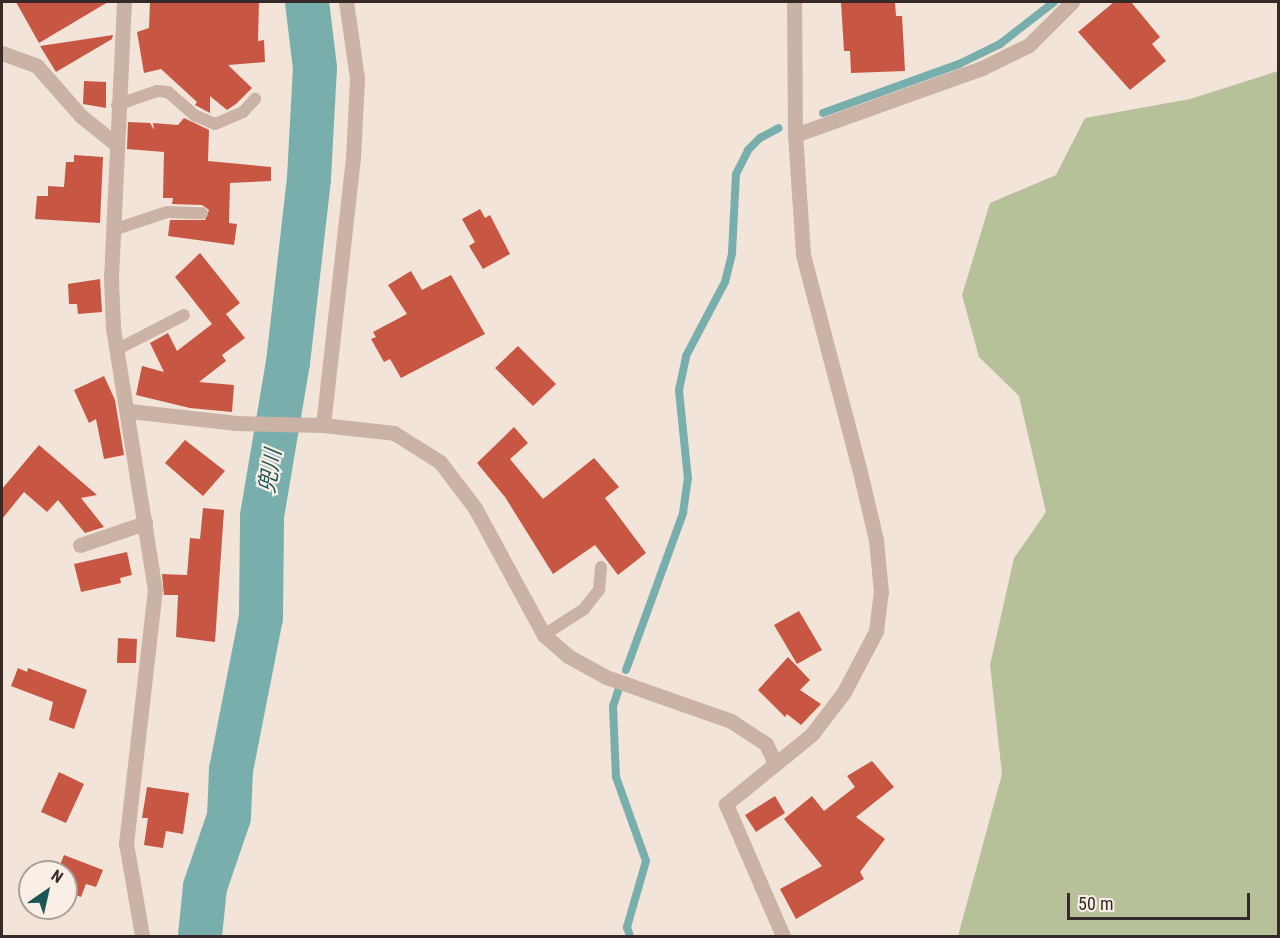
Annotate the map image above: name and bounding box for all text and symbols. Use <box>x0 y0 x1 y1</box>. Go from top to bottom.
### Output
water label: 兜川 <box>254 447 286 495</box>
north arrow <box>18 860 78 920</box>
text: N <box>48 866 67 887</box>
scale bar <box>1070 881 1253 919</box>
text: 50 m <box>1078 893 1113 914</box>

